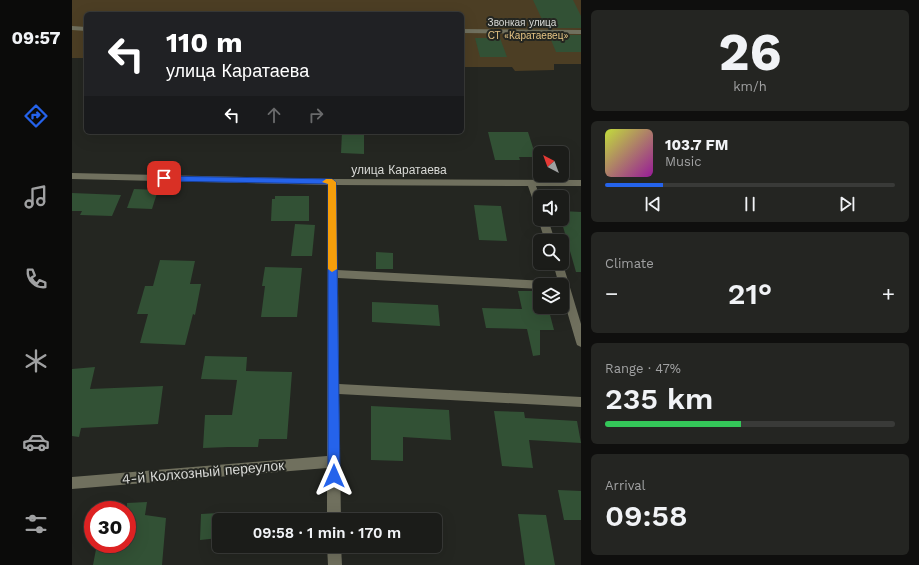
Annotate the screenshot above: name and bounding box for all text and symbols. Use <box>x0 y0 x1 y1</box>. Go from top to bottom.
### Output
street label: Звонкая улица <box>488 17 557 28</box>
text: 26 <box>718 22 782 83</box>
text: 110 m <box>166 26 243 59</box>
text: 09:57 <box>11 27 61 48</box>
icon: left <box>100 28 152 80</box>
park label: СТ «Каратаевец» <box>488 30 568 41</box>
text: улица Каратаева <box>166 60 309 81</box>
text: km/h <box>733 79 767 94</box>
icon: directions <box>22 102 50 130</box>
icon: left <box>221 104 243 126</box>
icon: ahead <box>263 104 285 126</box>
icon: right <box>305 104 327 126</box>
text: 103.7 FM <box>665 136 728 154</box>
north arrow <box>533 146 569 182</box>
map controls <box>533 146 569 314</box>
text: Music <box>665 154 702 169</box>
pin <box>147 161 181 195</box>
street label: улица Каратаева <box>351 163 447 177</box>
icon: arrive <box>153 167 175 189</box>
icon: music <box>22 183 50 211</box>
button: sound <box>533 190 569 226</box>
icon: previous <box>642 193 664 215</box>
icon: pause <box>739 193 761 215</box>
icon: next <box>836 193 858 215</box>
button: search <box>533 234 569 270</box>
text: Climate <box>605 256 654 271</box>
icon: phone <box>22 265 50 293</box>
text: 21° <box>728 276 772 311</box>
button: layers <box>533 278 569 314</box>
text: − <box>605 281 618 306</box>
text: + <box>882 281 895 306</box>
icon: climate <box>22 347 50 375</box>
text: Range · 47% <box>605 361 681 376</box>
text: 235 km <box>605 381 713 416</box>
icon: car <box>22 428 50 456</box>
position arrow <box>313 455 355 497</box>
street label: 4-й Колхозный переулок <box>121 457 286 487</box>
text: Arrival <box>605 478 646 493</box>
text: 09:58 <box>605 498 688 533</box>
speed limit sign: 30 <box>84 501 136 553</box>
icon: filters <box>22 510 50 538</box>
text: 09:58 · 1 min · 170 m <box>253 524 401 542</box>

